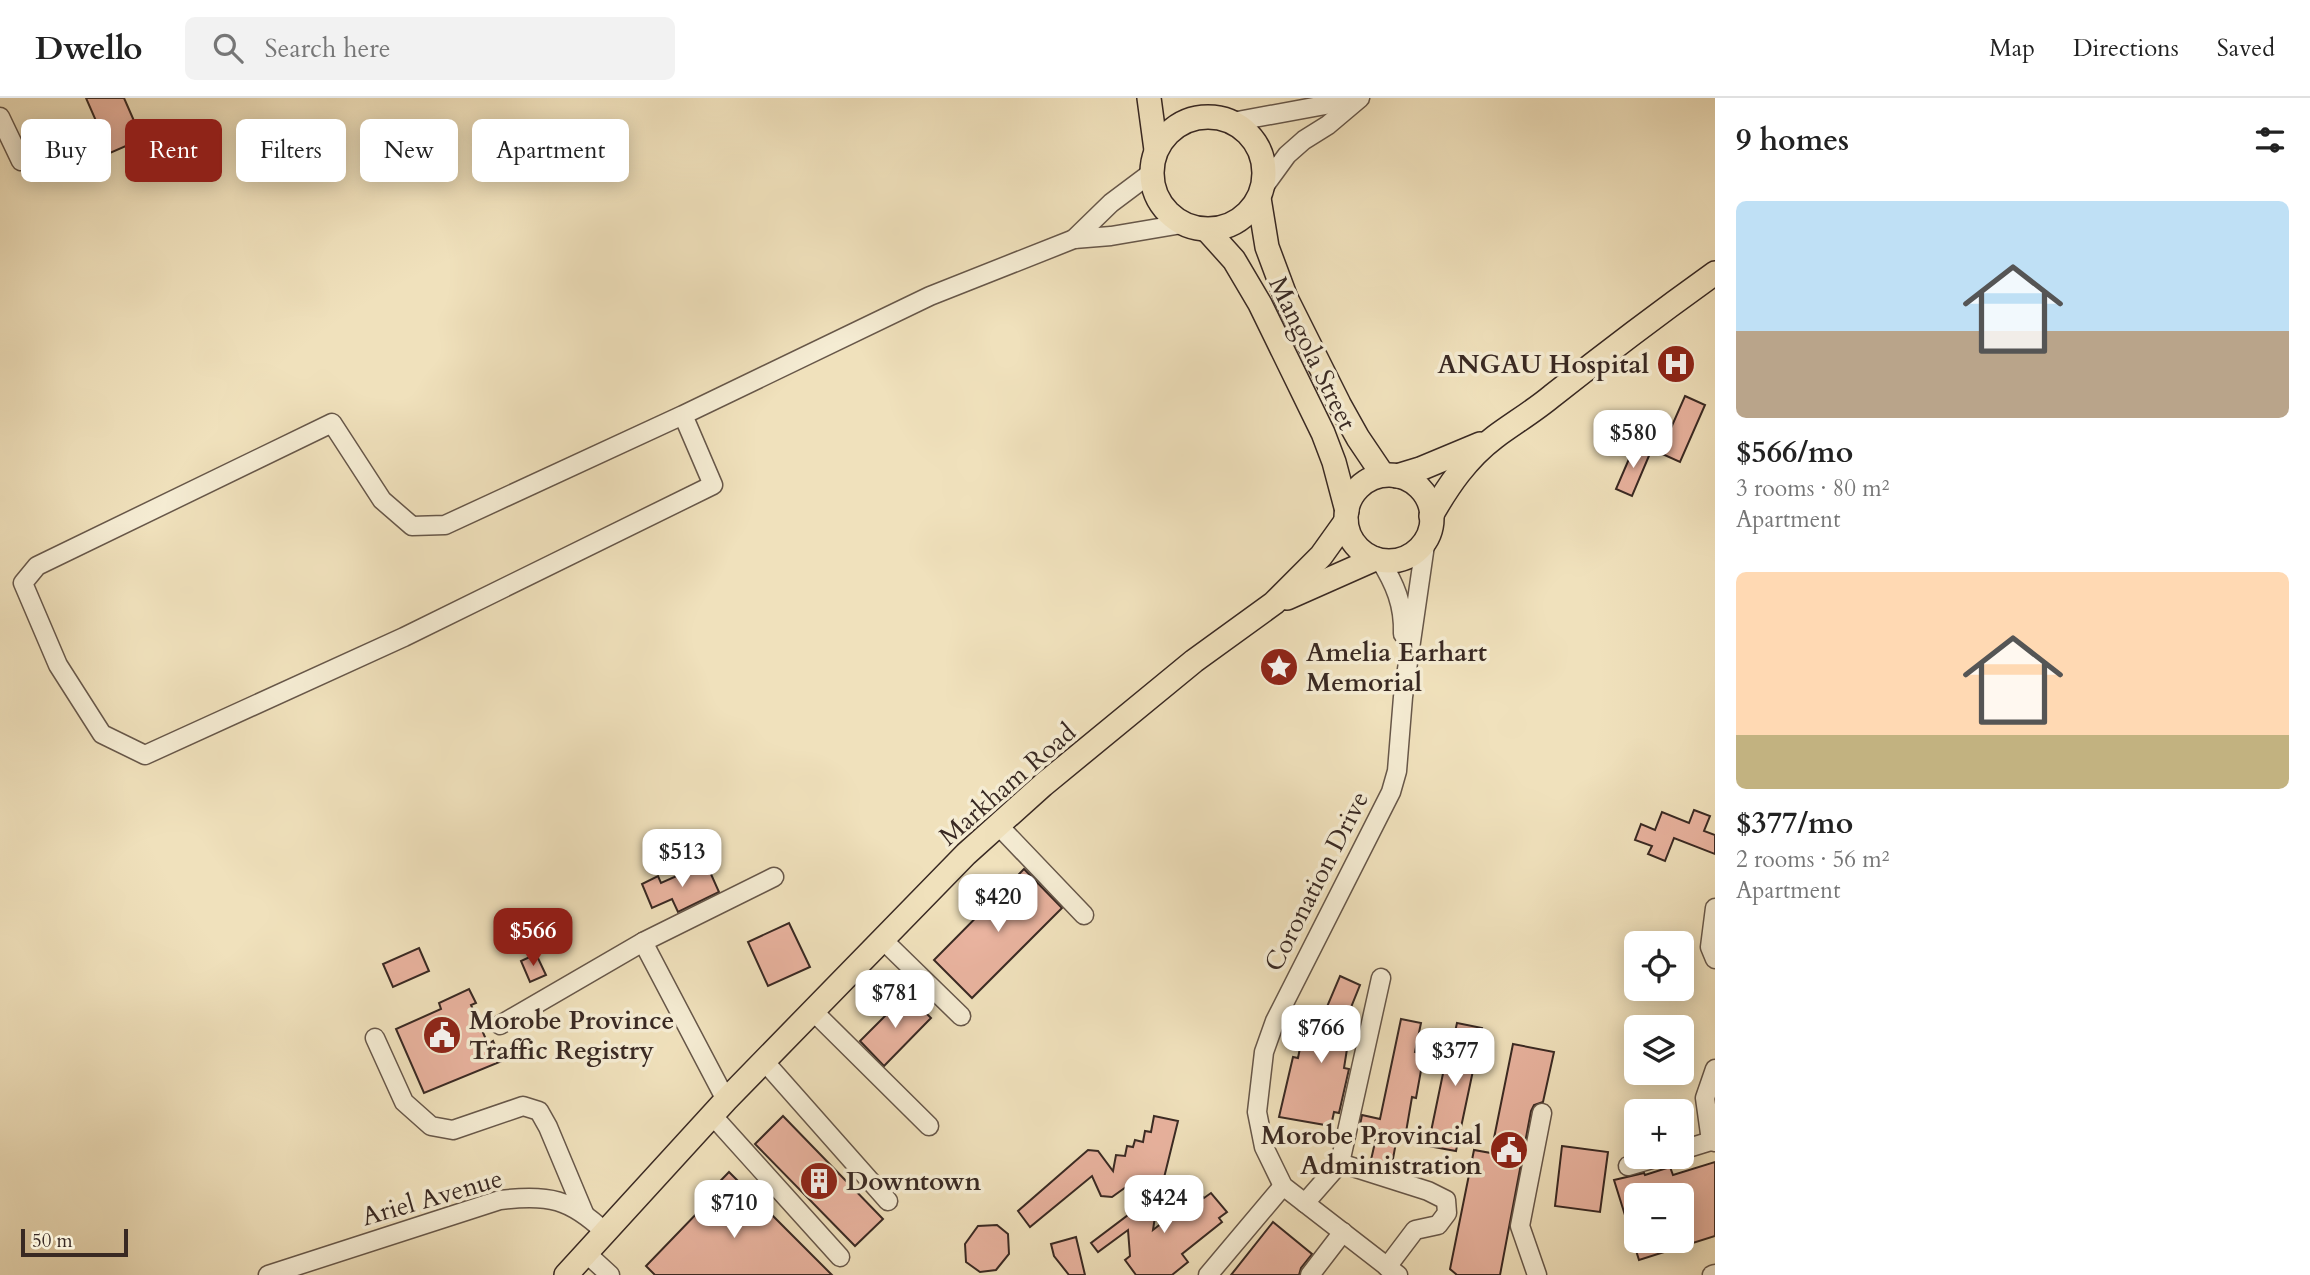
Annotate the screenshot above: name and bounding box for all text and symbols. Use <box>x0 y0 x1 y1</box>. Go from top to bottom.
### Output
search box <box>185 17 675 80</box>
text: Dwello <box>35 26 143 71</box>
icon: search <box>209 29 247 67</box>
text: Search here <box>265 31 391 66</box>
text: Map <box>1989 32 2035 65</box>
text: Directions <box>2073 32 2179 65</box>
text: Saved <box>2217 32 2275 65</box>
chip: Buy <box>21 119 111 182</box>
chip: Rent <box>125 119 222 182</box>
chip: Filters <box>236 119 346 182</box>
chip: New <box>360 119 458 182</box>
chip: Apartment <box>472 119 629 182</box>
text: 9 homes <box>1736 120 1849 161</box>
icon: filters <box>2251 121 2289 159</box>
icon: home <box>1950 246 2076 372</box>
street label: Mangola Street <box>1260 271 1365 436</box>
hospital icon: ANGAU Hospital <box>1655 343 1697 385</box>
place label: ANGAU Hospital <box>1438 347 1649 382</box>
pin: $580 <box>1592 410 1674 470</box>
text: $580 <box>1609 417 1657 448</box>
text: $566/mo <box>1736 432 1853 473</box>
text: 3 rooms · 80 m² <box>1736 473 1889 504</box>
text: Apartment <box>1736 504 1840 535</box>
icon: home <box>1950 617 2076 743</box>
place label: Amelia Earhart Memorial <box>1306 635 1487 700</box>
place icon: Amelia Earhart Memorial <box>1258 646 1300 688</box>
street label: Markham Road <box>931 715 1083 854</box>
street label: Coronation Drive <box>1256 785 1377 977</box>
text: $377/mo <box>1736 803 1853 844</box>
pin: $513 <box>641 830 723 889</box>
text: $513 <box>658 836 706 867</box>
text: 2 rooms · 56 m² <box>1736 844 1889 875</box>
pin: $420 <box>957 874 1039 934</box>
text: Apartment <box>1736 875 1840 906</box>
text: $420 <box>974 881 1022 912</box>
pin: $566 <box>492 908 574 968</box>
text: $566 <box>509 915 557 946</box>
map controls <box>1624 931 1694 1253</box>
button: locate <box>1624 931 1694 1001</box>
pin: $781 <box>854 970 936 1030</box>
text: $781 <box>871 977 919 1008</box>
place label: Morobe Province Traffic Registry <box>469 1003 674 1068</box>
pin: $766 <box>1280 1006 1362 1065</box>
text: $766 <box>1297 1012 1345 1043</box>
public building icon: Morobe Province Traffic Registry <box>421 1014 463 1056</box>
button: layers <box>1624 1015 1694 1085</box>
pin: $377 <box>1414 1028 1496 1088</box>
text: $377 <box>1431 1035 1479 1066</box>
button: + <box>1624 1099 1694 1169</box>
place label: Morobe Provincial Administration <box>1261 1118 1482 1183</box>
public building icon: Morobe Provincial Administration <box>1488 1129 1530 1171</box>
building icon: Downtown <box>798 1160 840 1202</box>
street label: Ariel Avenue <box>358 1161 507 1234</box>
place label: Downtown <box>846 1164 982 1199</box>
pin: $424 <box>1123 1176 1205 1235</box>
pin: $710 <box>693 1180 775 1240</box>
text: $424 <box>1140 1182 1188 1213</box>
button: − <box>1624 1183 1694 1253</box>
text: $710 <box>710 1187 758 1218</box>
scale bar <box>21 1226 128 1258</box>
text: 50 m <box>32 1228 73 1254</box>

